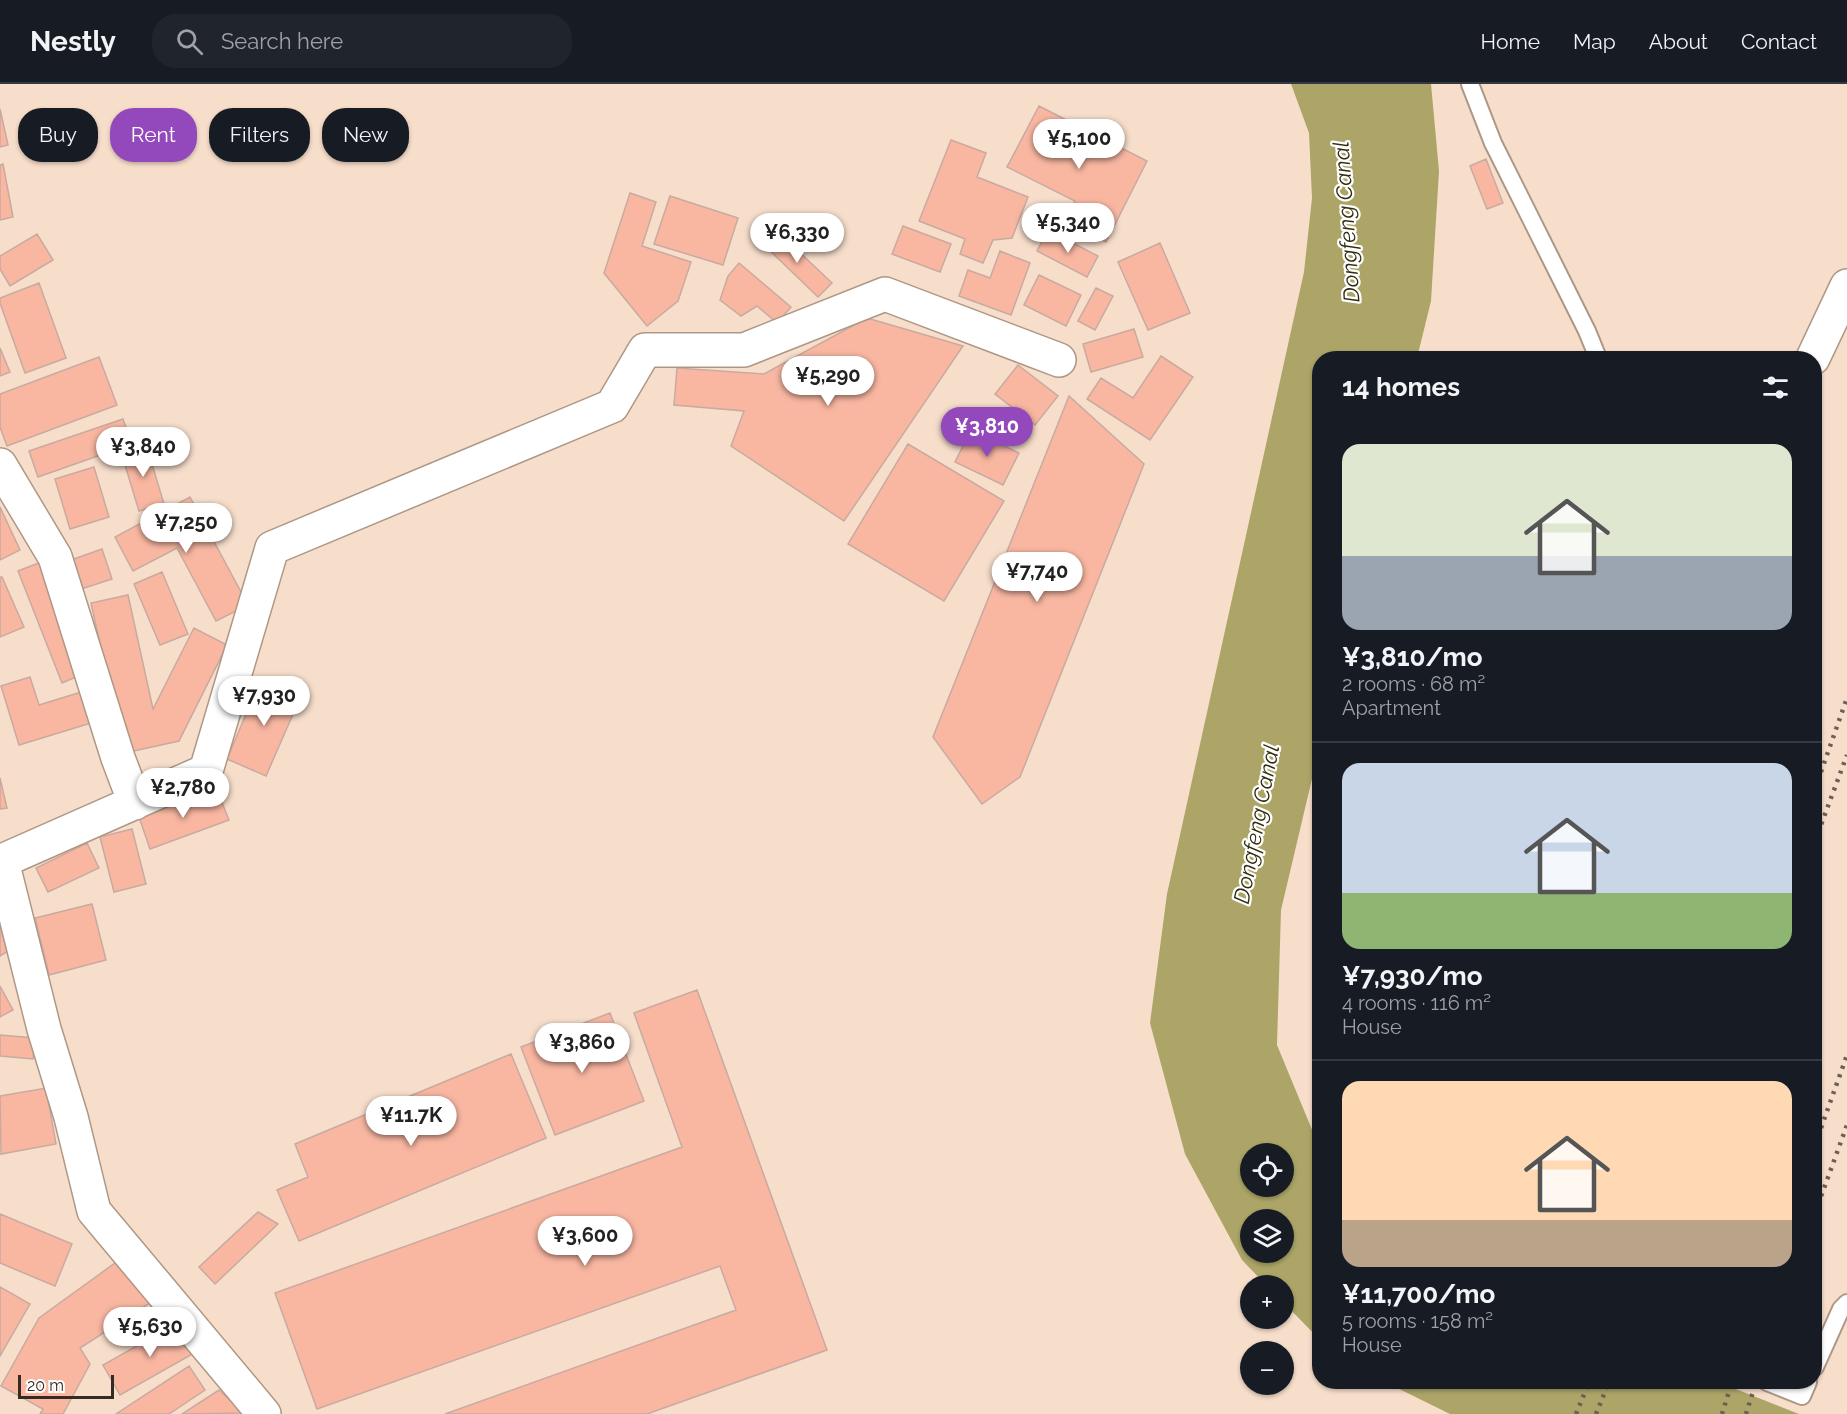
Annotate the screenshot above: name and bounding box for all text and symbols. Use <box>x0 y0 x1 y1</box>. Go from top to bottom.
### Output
search box <box>152 14 572 68</box>
text: Nestly <box>30 25 116 58</box>
icon: search <box>173 25 206 58</box>
text: Search here <box>221 28 343 54</box>
text: Home <box>1481 29 1540 54</box>
text: Map <box>1573 29 1616 54</box>
text: About <box>1649 29 1708 54</box>
text: Contact <box>1741 29 1817 54</box>
chip: Buy <box>18 108 98 162</box>
chip: Rent <box>110 108 197 162</box>
chip: Filters <box>209 108 310 162</box>
chip: New <box>322 108 409 162</box>
pin: ¥5,100 <box>1030 119 1128 170</box>
text: ¥5,100 <box>1047 126 1111 150</box>
water label: Dongfeng Canal <box>1327 140 1365 303</box>
pin: ¥5,340 <box>1019 203 1117 254</box>
text: ¥5,340 <box>1036 210 1100 234</box>
pin: ¥6,330 <box>748 213 846 264</box>
text: ¥6,330 <box>764 220 830 244</box>
pin: ¥5,290 <box>779 356 877 407</box>
text: ¥5,290 <box>795 363 861 387</box>
icon: filters <box>1759 371 1792 404</box>
text: 14 homes <box>1342 372 1460 402</box>
pin: ¥3,810 <box>938 407 1036 458</box>
text: ¥3,810 <box>955 414 1019 438</box>
pin: ¥3,840 <box>94 427 192 478</box>
text: ¥3,840 <box>110 434 176 458</box>
icon: home <box>1513 483 1621 591</box>
pin: ¥7,250 <box>137 503 235 554</box>
text: ¥7,250 <box>154 510 218 534</box>
pin: ¥7,740 <box>988 552 1086 603</box>
text: ¥7,740 <box>1006 559 1068 583</box>
text: ¥3,810/mo <box>1342 642 1483 672</box>
text: 2 rooms · 68 m² <box>1342 672 1485 696</box>
pin: ¥7,930 <box>215 676 313 727</box>
text: ¥7,930 <box>232 683 296 707</box>
text: Apartment <box>1342 696 1441 720</box>
water label: Dongfeng Canal <box>1228 742 1284 906</box>
pin: ¥2,780 <box>134 768 232 819</box>
text: ¥2,780 <box>150 775 216 799</box>
icon: home <box>1513 802 1621 910</box>
text: ¥7,930/mo <box>1342 961 1482 991</box>
text: 4 rooms · 116 m² <box>1342 991 1491 1015</box>
text: House <box>1342 1015 1402 1039</box>
pin: ¥3,860 <box>533 1023 631 1074</box>
text: ¥3,860 <box>549 1030 615 1054</box>
pin: ¥11.7K <box>362 1096 460 1147</box>
text: ¥11.7K <box>380 1103 442 1127</box>
icon: home <box>1513 1120 1621 1228</box>
map controls <box>1240 1143 1294 1395</box>
button: locate <box>1240 1143 1294 1197</box>
button: layers <box>1240 1209 1294 1263</box>
pin: ¥3,600 <box>536 1216 634 1267</box>
text: ¥3,600 <box>552 1223 618 1247</box>
button: + <box>1240 1275 1294 1329</box>
text: ¥11,700/mo <box>1342 1279 1495 1309</box>
pin: ¥5,630 <box>101 1307 199 1358</box>
text: 5 rooms · 158 m² <box>1342 1309 1493 1333</box>
text: ¥5,630 <box>117 1314 183 1338</box>
text: House <box>1342 1333 1402 1357</box>
button: − <box>1240 1341 1294 1395</box>
scale bar <box>18 1372 114 1400</box>
text: 20 m <box>27 1376 64 1395</box>

